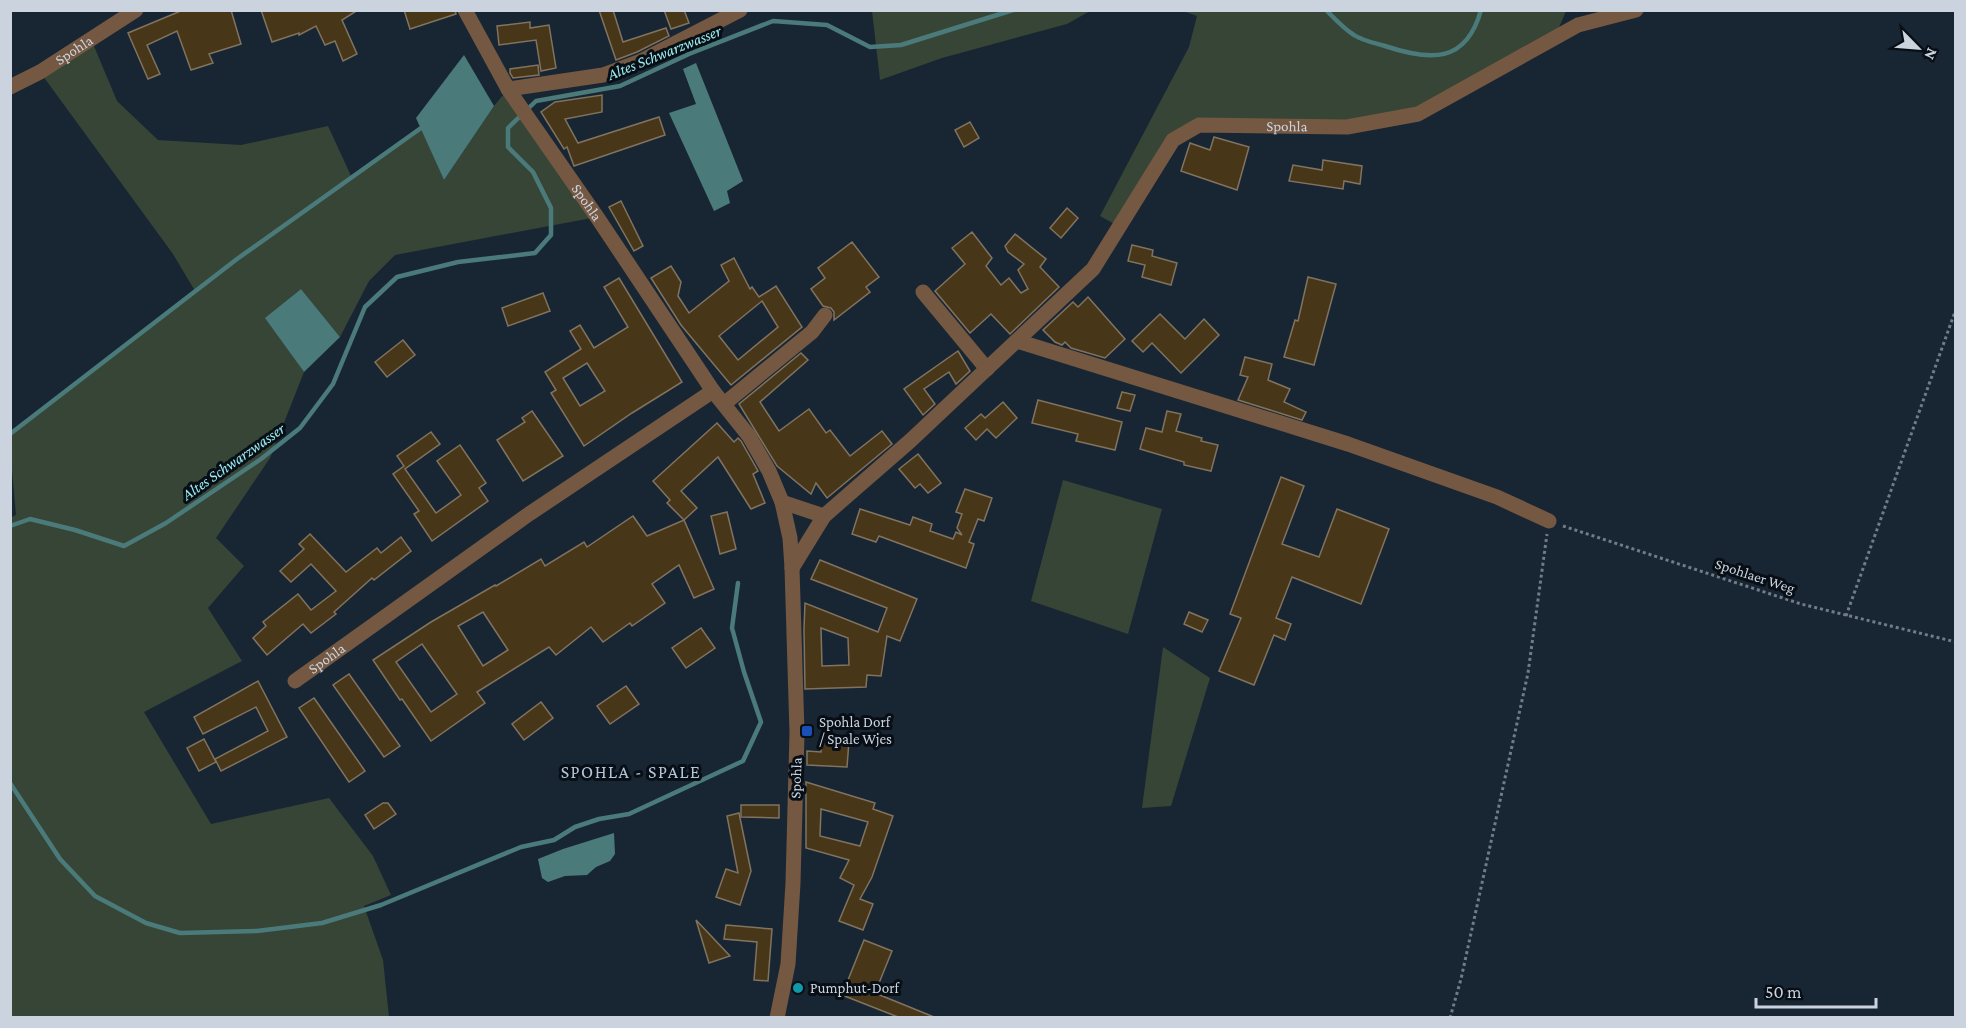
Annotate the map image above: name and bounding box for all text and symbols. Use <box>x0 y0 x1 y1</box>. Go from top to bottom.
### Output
north arrow <box>1888 18 1948 78</box>
water label: Altes Schwarzwasser <box>604 22 724 83</box>
street label: Spohla <box>52 32 96 68</box>
text: N <box>1921 46 1941 63</box>
street label: Spohla <box>1266 118 1308 135</box>
street label: Spohla <box>568 181 605 224</box>
water label: Altes Schwarzwasser <box>178 419 288 504</box>
street label: Spohlaer Weg <box>1713 556 1797 597</box>
street label: Spohla <box>305 640 348 677</box>
place label: Spohla Dorf / Spale Wjes <box>819 714 892 748</box>
marker: Spohla Dorf / Spale Wjes <box>800 724 814 738</box>
street label: Spohla <box>787 757 806 799</box>
district label: SPOHLA - SPALE <box>561 762 701 782</box>
scale bar <box>1756 971 1876 1009</box>
place label: Pumphut-Dorf <box>810 980 901 997</box>
marker: Pumphut-Dorf <box>791 981 805 995</box>
text: 50 m <box>1765 982 1802 1002</box>

